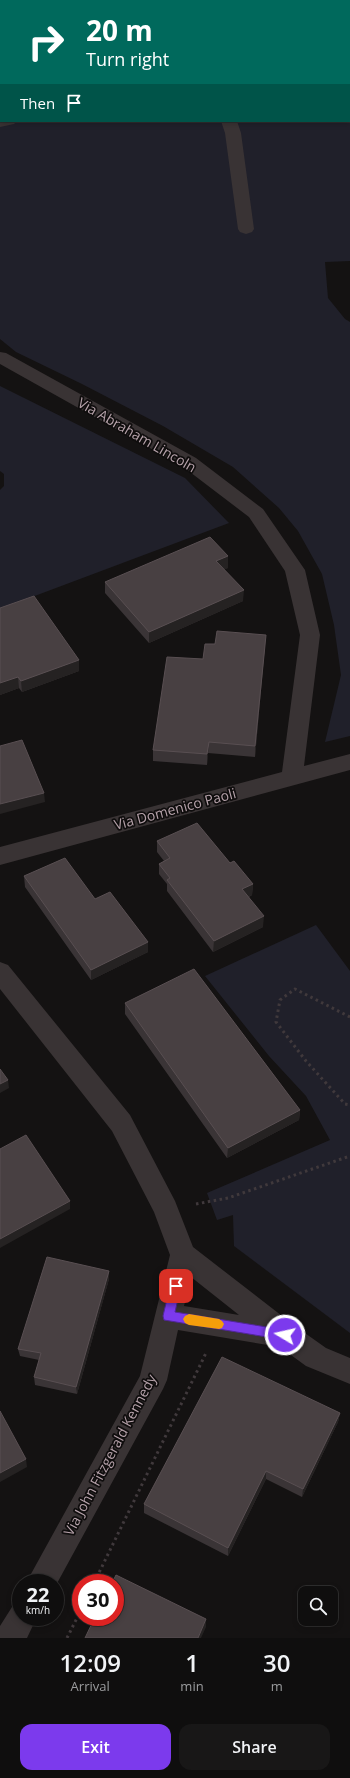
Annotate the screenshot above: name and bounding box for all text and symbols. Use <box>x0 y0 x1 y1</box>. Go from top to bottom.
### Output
text: 20 m <box>86 11 153 49</box>
icon: right <box>20 16 72 68</box>
text: Turn right <box>86 47 169 71</box>
icon: arrive <box>63 92 85 114</box>
text: Then <box>20 93 55 113</box>
street label: Via Abraham Lincoln <box>75 393 200 476</box>
street label: Via Domenico Paoli <box>112 783 238 834</box>
pin <box>159 1269 193 1303</box>
icon: arrive <box>165 1275 187 1297</box>
position arrow <box>264 1314 306 1356</box>
street label: Via John Fitzgerald Kennedy <box>59 1370 161 1539</box>
speed limit sign: 30 <box>72 1574 124 1626</box>
text: 22 <box>27 1581 49 1608</box>
map controls <box>298 1586 338 1626</box>
button: search <box>298 1586 338 1626</box>
text: km/h <box>26 1603 50 1617</box>
text: 12:09 <box>59 1646 121 1679</box>
text: 1 <box>185 1646 199 1679</box>
text: 30 <box>263 1646 291 1679</box>
text: Arrival <box>71 1677 110 1695</box>
text: min <box>180 1677 204 1695</box>
text: m <box>271 1677 283 1695</box>
button: Exit <box>20 1724 171 1770</box>
button: Share <box>179 1724 330 1770</box>

